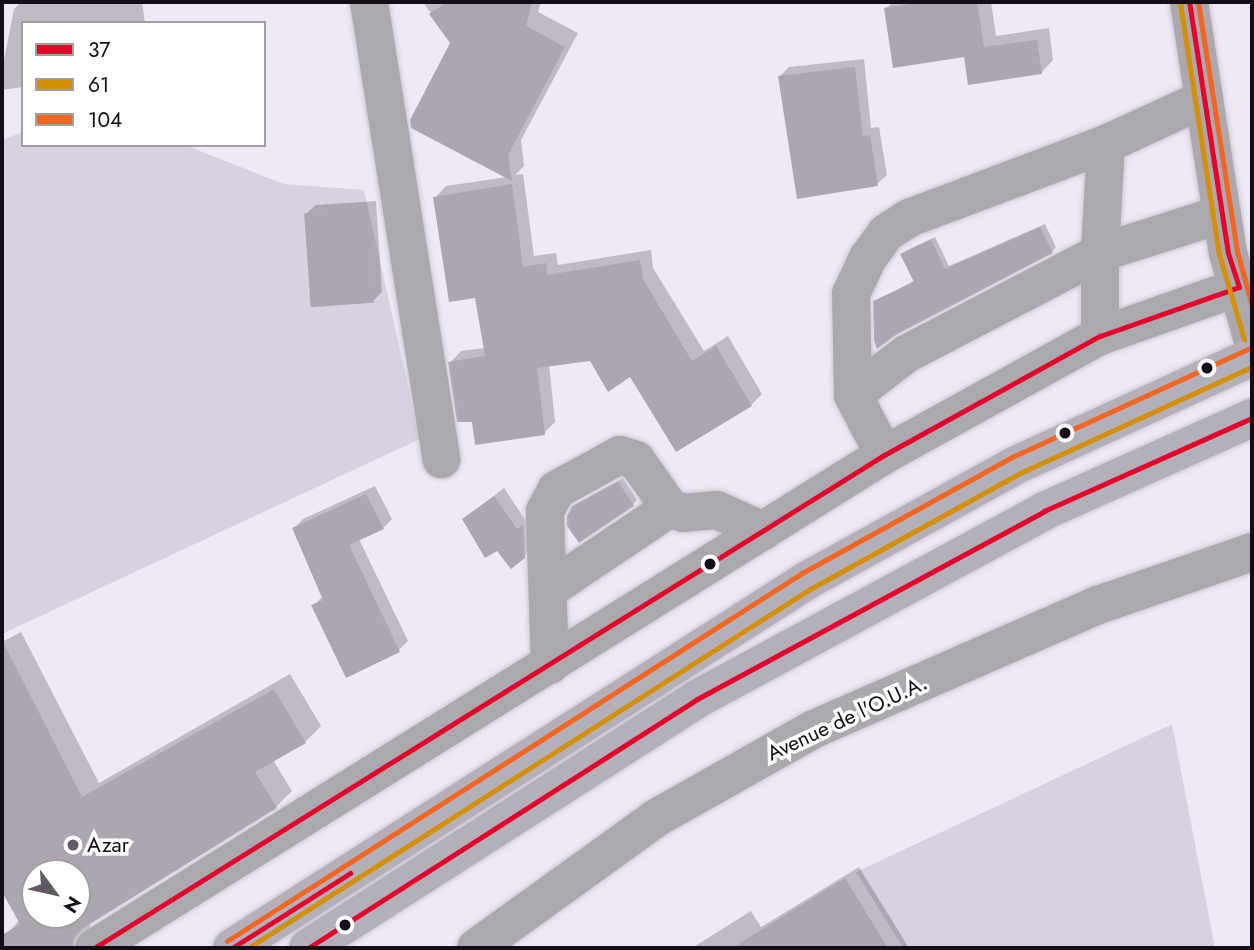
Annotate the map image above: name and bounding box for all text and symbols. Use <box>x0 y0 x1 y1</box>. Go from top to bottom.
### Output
legend <box>21 21 266 147</box>
text: 37 <box>88 35 110 65</box>
text: 61 <box>88 70 110 100</box>
text: 104 <box>88 105 122 135</box>
unlabelled marker <box>1200 361 1214 375</box>
unlabelled marker <box>1058 426 1072 440</box>
unlabelled marker <box>703 557 717 571</box>
street label: Avenue de l'O.U.A. <box>763 670 931 766</box>
place label: Azar <box>87 832 129 858</box>
marker: Azar <box>65 837 81 853</box>
north arrow <box>21 859 91 929</box>
text: N <box>57 891 88 918</box>
unlabelled marker <box>338 918 352 932</box>

